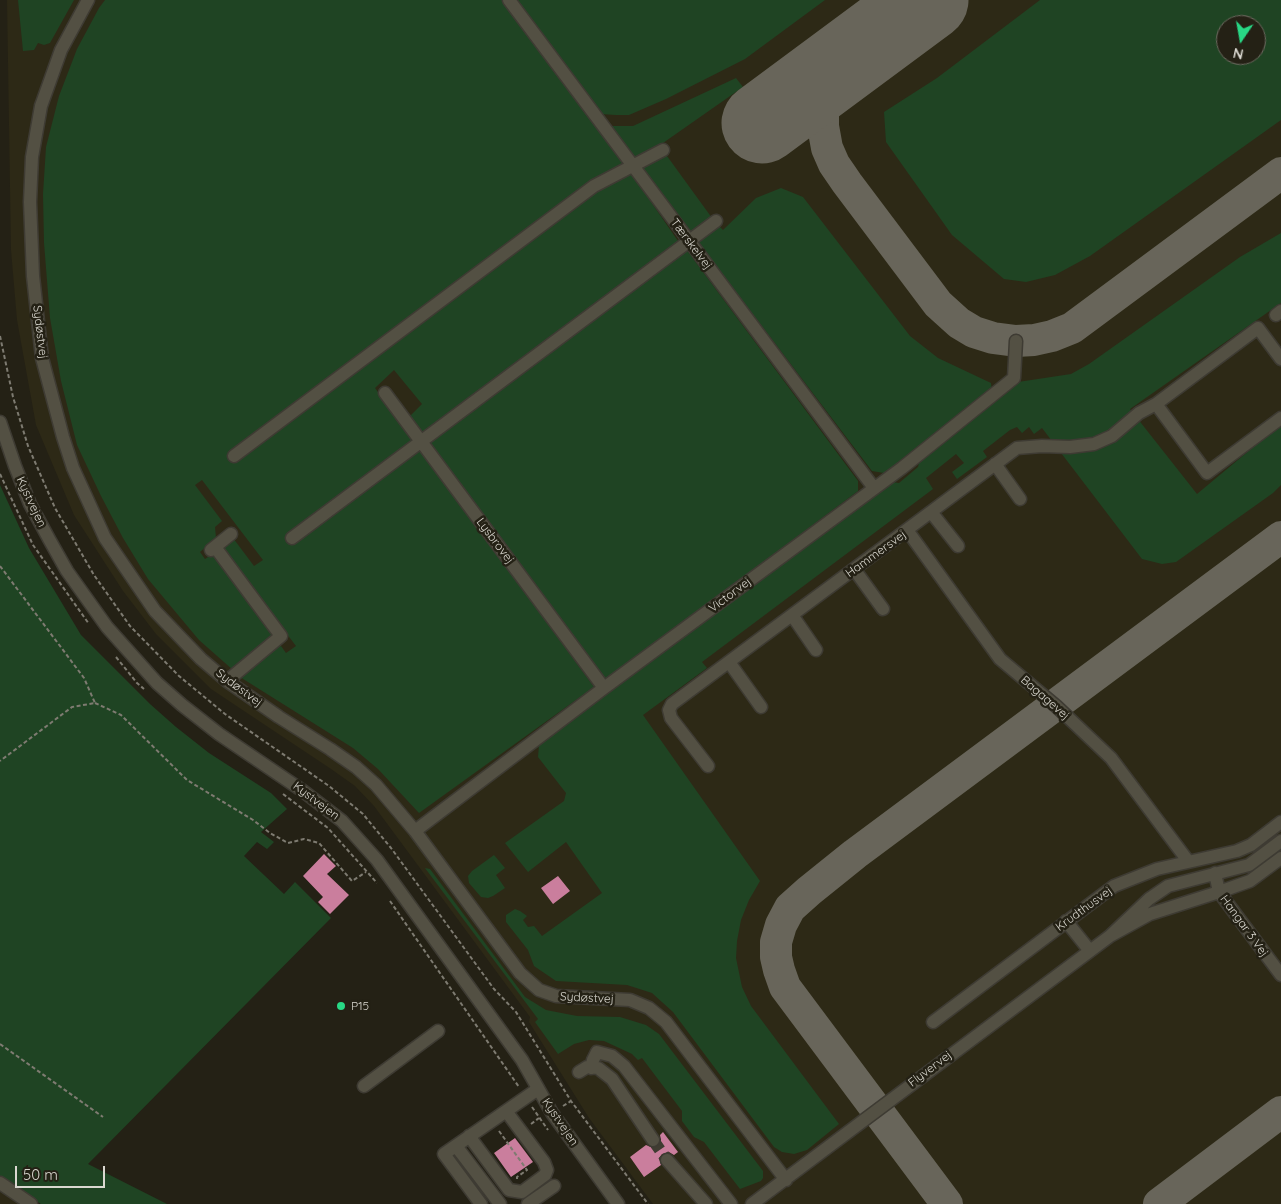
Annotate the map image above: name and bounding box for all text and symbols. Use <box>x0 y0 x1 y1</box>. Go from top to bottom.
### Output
north arrow <box>1216 15 1266 65</box>
text: N <box>1231 44 1245 64</box>
street label: Tærskelvej <box>667 216 715 272</box>
street label: Sydøstvej <box>30 304 50 360</box>
street label: Kystvejen <box>13 474 49 530</box>
street label: Lysbrovej <box>473 515 517 567</box>
street label: Hammersvej <box>843 527 909 581</box>
street label: Victorvej <box>706 574 754 616</box>
street label: Sydøstvej <box>213 666 265 710</box>
street label: Bagagevej <box>1018 673 1072 723</box>
street label: Kystvejen <box>290 779 342 823</box>
street label: Krudthusvej <box>1053 884 1115 934</box>
street label: Hangar 3 Vej <box>1217 892 1271 960</box>
street label: Sydøstvej <box>560 989 614 1007</box>
place label: P15 <box>351 999 369 1013</box>
marker: P15 <box>335 1000 347 1012</box>
street label: Flyvervej <box>905 1048 955 1090</box>
street label: Kystvejen <box>539 1095 581 1149</box>
scale bar <box>18 1156 108 1188</box>
text: 50 m <box>23 1165 58 1184</box>

